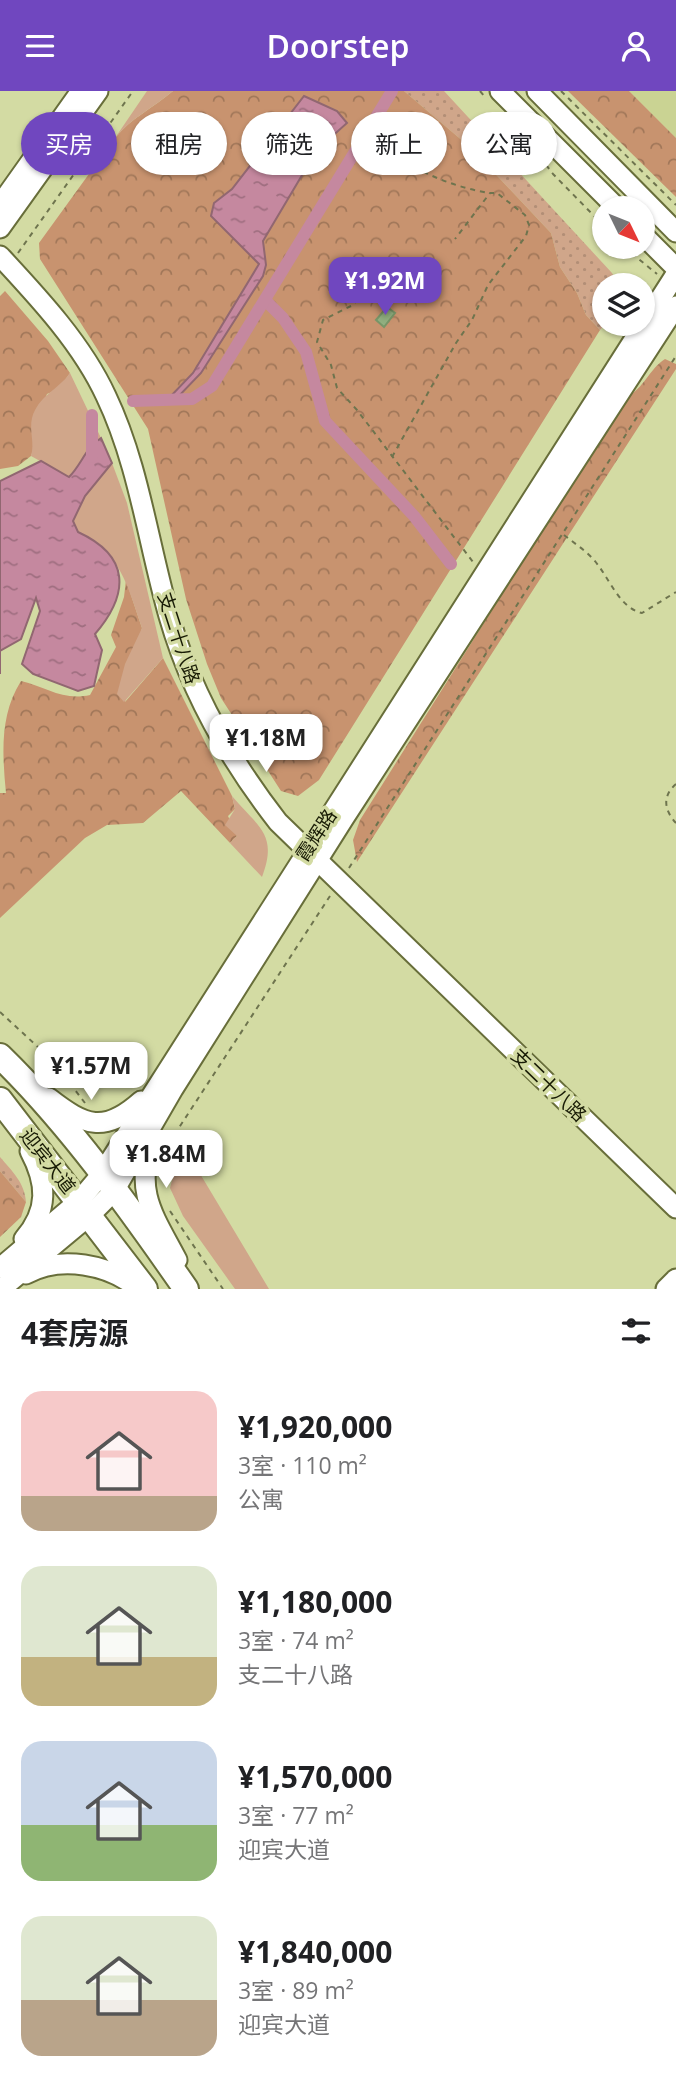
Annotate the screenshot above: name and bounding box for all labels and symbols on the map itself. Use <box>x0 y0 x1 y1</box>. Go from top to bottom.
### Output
north arrow <box>592 196 654 259</box>
pin: ¥1.92M <box>328 257 442 317</box>
street label: 支二十八路 <box>152 589 206 687</box>
pin: ¥1.18M <box>209 715 323 774</box>
street label: 霞辉路 <box>290 804 342 866</box>
pin: ¥1.57M <box>34 1042 148 1102</box>
street label: 支二十八路 <box>506 1043 592 1127</box>
street label: 迎宾大道 <box>14 1123 82 1199</box>
pin: ¥1.84M <box>109 1131 223 1190</box>

